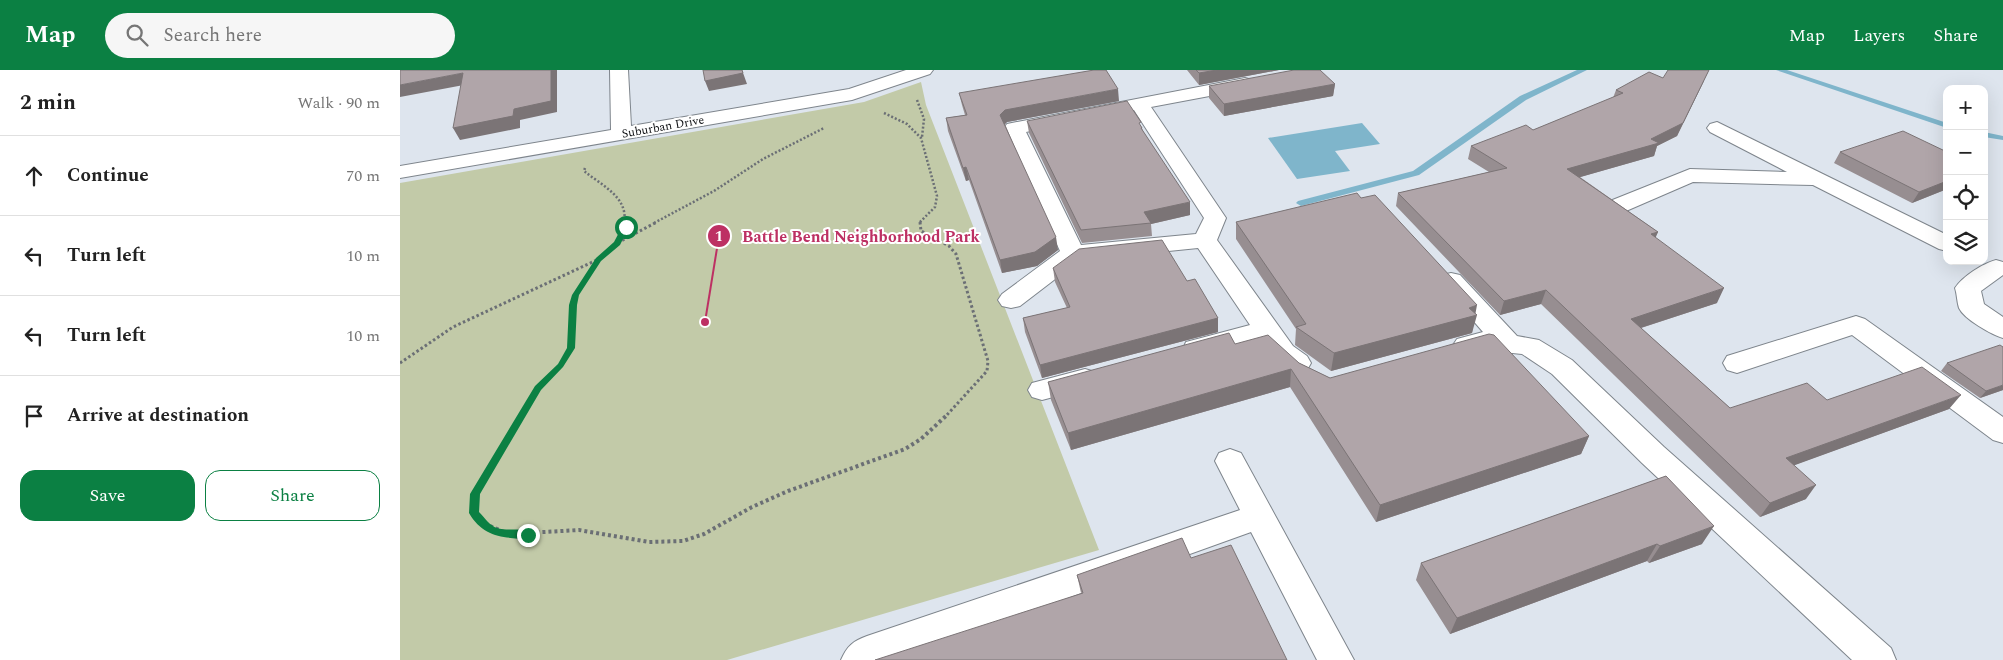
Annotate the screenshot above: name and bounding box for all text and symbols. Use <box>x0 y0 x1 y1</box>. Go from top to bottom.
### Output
search box <box>105 13 455 58</box>
text: Map <box>25 17 75 53</box>
icon: search <box>123 21 151 49</box>
text: Search here <box>163 21 262 50</box>
text: Map <box>1789 22 1825 49</box>
text: Layers <box>1853 22 1905 49</box>
text: Share <box>1933 22 1978 49</box>
map controls <box>1943 85 1988 265</box>
button: + <box>1943 85 1988 130</box>
text: 2 min <box>20 87 76 119</box>
text: Walk · 90 m <box>297 91 380 115</box>
street label: Suburban Drive <box>620 110 706 144</box>
button: − <box>1943 130 1988 175</box>
text: Continue <box>67 161 149 190</box>
icon: ahead <box>20 162 48 190</box>
text: 70 m <box>346 164 380 188</box>
button: locate <box>1943 175 1988 220</box>
route start <box>615 216 638 239</box>
callout: Battle Bend Neighborhood Park <box>707 220 990 251</box>
button: layers <box>1943 220 1988 265</box>
text: 1 <box>715 225 723 248</box>
text: Battle Bend Neighborhood Park <box>742 225 980 249</box>
text: Turn left <box>67 241 146 270</box>
icon: left <box>20 242 48 270</box>
text: 10 m <box>346 244 380 268</box>
text: Turn left <box>67 321 146 350</box>
icon: left <box>20 322 48 350</box>
text: 10 m <box>346 324 380 348</box>
text: Arrive at destination <box>67 401 249 430</box>
icon: arrive <box>20 402 48 430</box>
button: Save <box>20 470 195 521</box>
button: Share <box>205 470 380 521</box>
route end <box>517 524 540 547</box>

